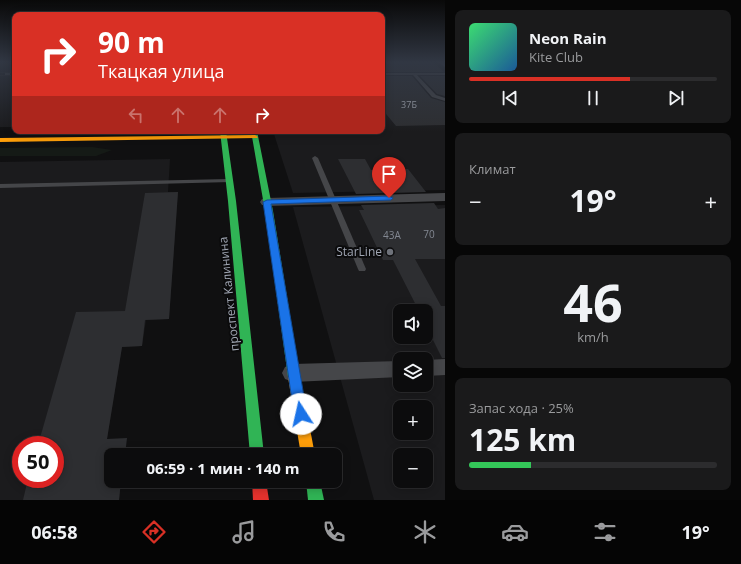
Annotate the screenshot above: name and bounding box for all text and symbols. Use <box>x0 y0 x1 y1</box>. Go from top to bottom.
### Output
text: 90 m <box>98 23 165 61</box>
icon: right <box>32 28 84 80</box>
text: Neon Rain <box>529 28 607 48</box>
text: Kite Club <box>529 48 583 66</box>
text: Ткацкая улица <box>98 59 224 83</box>
icon: previous <box>499 87 521 109</box>
icon: pause <box>582 87 604 109</box>
icon: next <box>665 87 687 109</box>
house number: 37Б <box>401 98 417 111</box>
icon: left <box>125 104 147 126</box>
icon: ahead <box>167 104 189 126</box>
icon: ahead <box>209 104 231 126</box>
icon: right <box>251 104 273 126</box>
pin <box>372 157 406 198</box>
text: Климат <box>469 160 516 178</box>
icon: arrive <box>378 163 400 185</box>
text: 19° <box>569 180 617 221</box>
text: − <box>469 186 482 216</box>
text: + <box>704 186 717 216</box>
house number: 70 <box>423 227 435 241</box>
house number: 43А <box>383 228 402 242</box>
street label: проспект Калинина <box>214 236 243 352</box>
place label: StarLine <box>336 243 382 260</box>
marker: StarLine <box>385 247 395 257</box>
text: 46 <box>563 266 623 337</box>
map controls <box>393 304 433 488</box>
button: sound <box>393 304 433 344</box>
text: km/h <box>577 328 609 346</box>
button: layers <box>393 352 433 392</box>
position arrow <box>280 393 322 435</box>
text: Запас хода · 25% <box>469 399 574 417</box>
button: + <box>393 400 433 440</box>
text: 125 km <box>469 419 576 460</box>
speed limit sign: 50 <box>12 436 64 488</box>
button: − <box>393 448 433 488</box>
text: 06:59 · 1 мин · 140 m <box>147 458 299 478</box>
icon: directions <box>140 518 168 546</box>
icon: music <box>230 518 258 546</box>
icon: phone <box>320 518 348 546</box>
icon: climate <box>411 518 439 546</box>
icon: car <box>501 518 529 546</box>
icon: filters <box>591 518 619 546</box>
text: 06:58 <box>31 520 77 544</box>
text: 19° <box>682 520 710 544</box>

